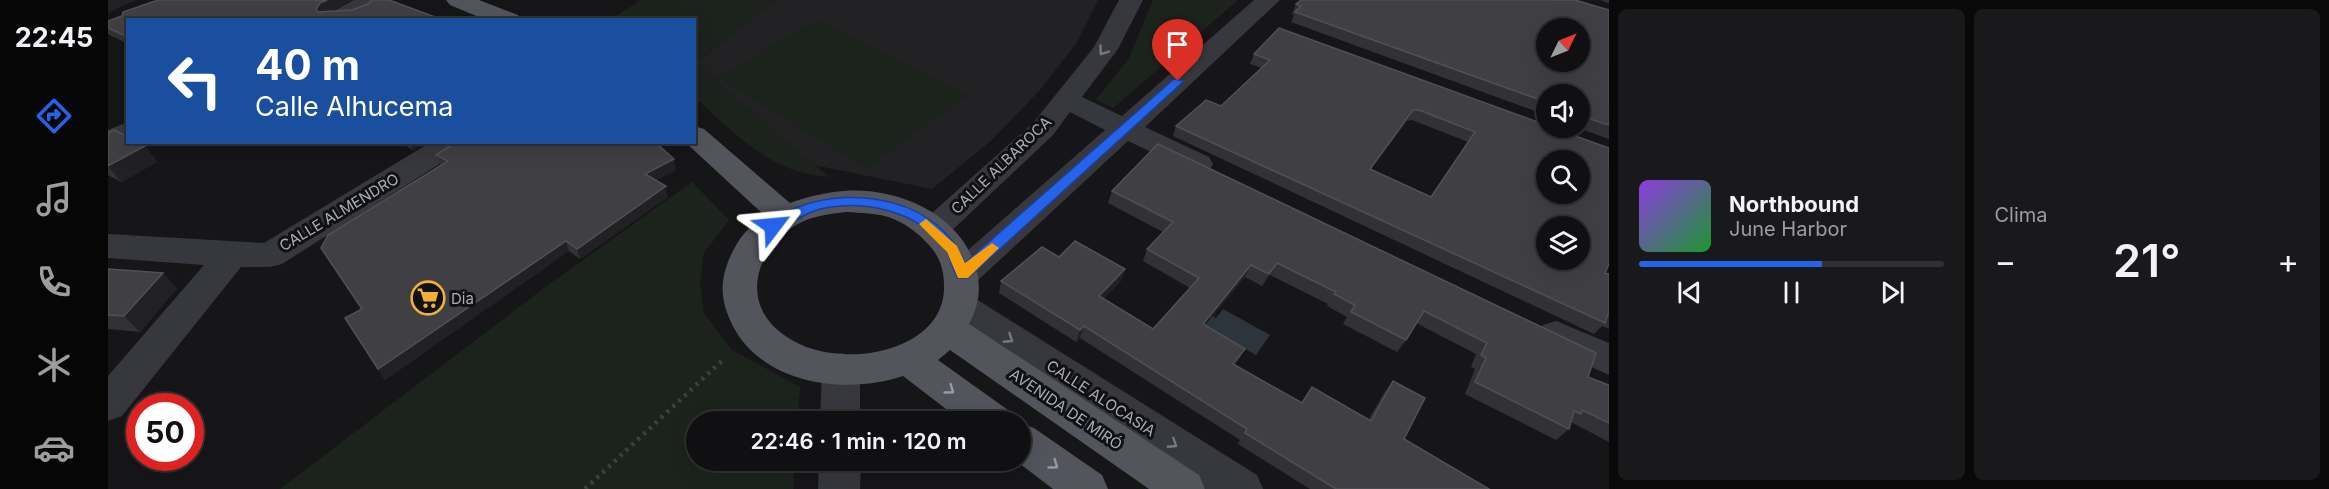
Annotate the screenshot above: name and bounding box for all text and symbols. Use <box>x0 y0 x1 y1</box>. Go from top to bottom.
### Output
north arrow <box>1536 18 1590 72</box>
map controls <box>1536 18 1590 270</box>
pin <box>1152 19 1203 81</box>
text: 22:45 <box>15 21 93 54</box>
icon: arrive <box>1161 28 1194 61</box>
text: 40 m <box>255 39 360 90</box>
icon: left <box>156 42 234 120</box>
one-way arrow <box>1099 45 1110 56</box>
button: sound <box>1536 84 1590 138</box>
text: Calle Alhucema <box>255 90 453 123</box>
icon: directions <box>33 95 75 137</box>
street label: CALLE ALBAROCA <box>947 112 1055 218</box>
button: search <box>1536 150 1590 204</box>
street label: CALLE ALMENDRO <box>276 169 402 255</box>
icon: music <box>33 178 75 220</box>
text: Northbound <box>1729 191 1859 217</box>
position arrow <box>741 194 805 258</box>
text: Clima <box>1995 203 2048 227</box>
button: layers <box>1536 216 1590 270</box>
text: June Harbor <box>1729 217 1847 241</box>
text: 21° <box>2113 233 2181 288</box>
text: − <box>1995 241 2016 281</box>
text: + <box>2277 241 2299 281</box>
icon: phone <box>33 261 75 303</box>
icon: previous <box>1673 276 1706 309</box>
icon: pause <box>1775 276 1808 309</box>
icon: next <box>1876 276 1909 309</box>
supermarket icon: Dia <box>410 280 446 316</box>
place label: Dia <box>451 289 474 308</box>
one-way arrow <box>1003 331 1013 343</box>
icon: climate <box>33 344 75 386</box>
street label: CALLE ALOCASIA <box>1043 356 1159 440</box>
street label: AVENIDA DE MIRÓ <box>1006 364 1126 454</box>
one-way arrow <box>944 383 955 394</box>
speed limit sign: 50 <box>126 393 204 471</box>
icon: car <box>33 427 75 469</box>
text: 22:46 · 1 min · 120 m <box>750 428 967 454</box>
one-way arrow <box>1167 437 1177 449</box>
one-way arrow <box>1047 458 1058 469</box>

